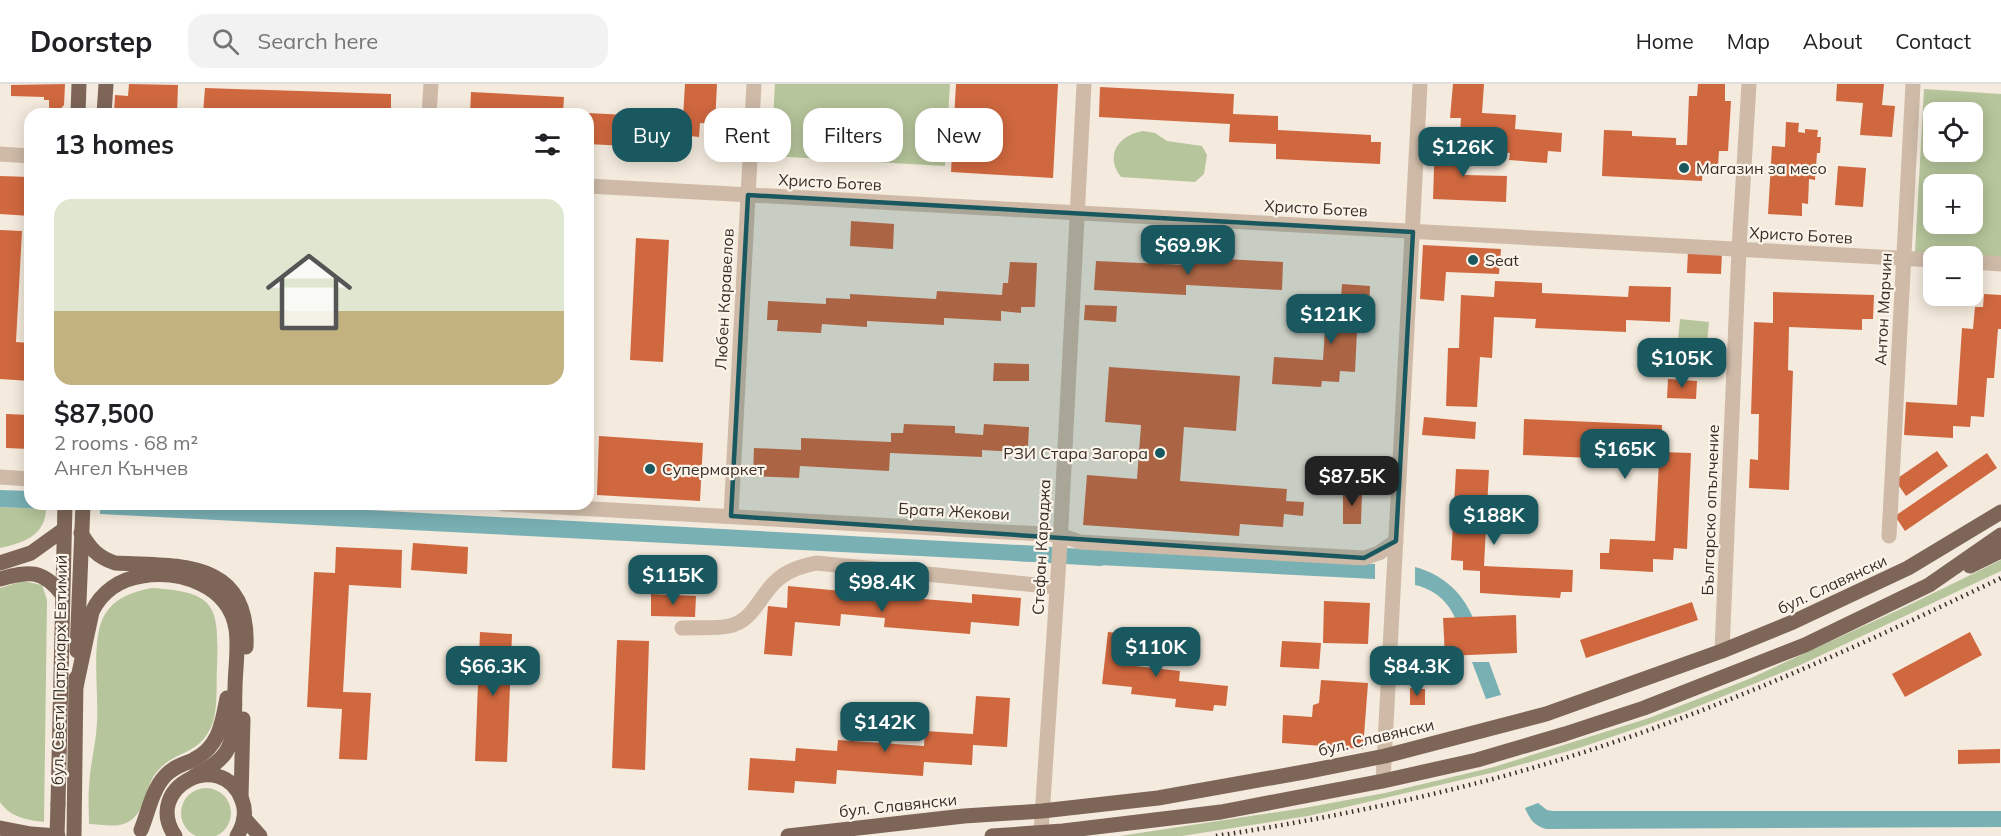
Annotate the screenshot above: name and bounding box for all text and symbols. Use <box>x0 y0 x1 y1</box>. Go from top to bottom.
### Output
search box <box>188 14 608 68</box>
text: Doorstep <box>30 24 152 59</box>
icon: search <box>209 25 242 58</box>
text: Search here <box>257 27 378 55</box>
text: Home <box>1636 28 1694 54</box>
text: Map <box>1727 28 1770 54</box>
text: About <box>1803 28 1862 54</box>
text: Contact <box>1895 28 1971 54</box>
map controls <box>1923 102 1983 306</box>
button: locate <box>1923 102 1983 162</box>
chip: Buy <box>612 108 692 162</box>
chip: Rent <box>704 108 791 162</box>
chip: Filters <box>803 108 903 162</box>
chip: New <box>915 108 1003 162</box>
pin: $126K <box>1421 127 1505 178</box>
text: 13 homes <box>54 128 174 161</box>
icon: filters <box>531 128 564 161</box>
text: $126K <box>1432 134 1494 159</box>
place label: Магазин за месо <box>1696 158 1827 178</box>
marker: Магазин за месо <box>1677 161 1691 175</box>
street label: Христо Ботев <box>778 169 882 195</box>
button: + <box>1923 174 1983 234</box>
street label: Христо Ботев <box>1264 195 1368 221</box>
street label: Христо Ботев <box>1749 222 1853 248</box>
pin: $69.9K <box>1139 225 1237 276</box>
street label: Любен Каравелов <box>710 228 738 370</box>
text: $69.9K <box>1155 232 1221 257</box>
icon: home <box>255 238 363 346</box>
button: − <box>1923 246 1983 306</box>
place label: Seat <box>1485 250 1519 270</box>
street label: Антон Марчин <box>1870 252 1896 366</box>
marker: Seat <box>1466 253 1480 267</box>
pin: $121K <box>1289 294 1373 345</box>
text: $121K <box>1300 301 1362 326</box>
pin: $105K <box>1640 338 1724 389</box>
text: $105K <box>1651 345 1713 370</box>
text: $87,500 <box>54 397 154 430</box>
street label: Българско опълчение <box>1697 424 1723 596</box>
pin: $165K <box>1583 429 1667 480</box>
text: 2 rooms · 68 m² <box>54 430 198 455</box>
text: $165K <box>1594 436 1656 461</box>
place label: РЗИ Стара Загора <box>1003 443 1148 463</box>
marker: РЗИ Стара Загора <box>1153 446 1167 460</box>
text: Ангел Кънчев <box>54 455 188 480</box>
pin: $87.5K <box>1303 456 1401 507</box>
place label: Супермаркет <box>662 459 765 479</box>
marker: Супермаркет <box>643 462 657 476</box>
text: $87.5K <box>1319 463 1385 488</box>
street label: Стефан Караджа <box>1027 479 1055 615</box>
pin: $188K <box>1452 495 1536 546</box>
street label: Братя Жекови <box>898 498 1010 524</box>
text: $188K <box>1463 502 1525 527</box>
street label: бул. Славянски <box>1774 550 1890 618</box>
street label: бул. Свети Патриарх Евтимий <box>47 555 71 785</box>
pin: $115K <box>631 555 715 606</box>
text: $115K <box>642 562 704 587</box>
pin: $98.4K <box>833 562 931 613</box>
text: $98.4K <box>849 569 915 594</box>
pin: $110K <box>1114 627 1198 678</box>
text: $110K <box>1125 634 1187 659</box>
pin: $66.3K <box>444 646 542 697</box>
pin: $84.3K <box>1368 646 1466 697</box>
text: $66.3K <box>460 653 526 678</box>
text: $84.3K <box>1384 653 1450 678</box>
pin: $142K <box>843 702 927 753</box>
text: $142K <box>854 709 916 734</box>
street label: бул. Славянски <box>1316 714 1436 760</box>
street label: бул. Славянски <box>838 789 958 821</box>

